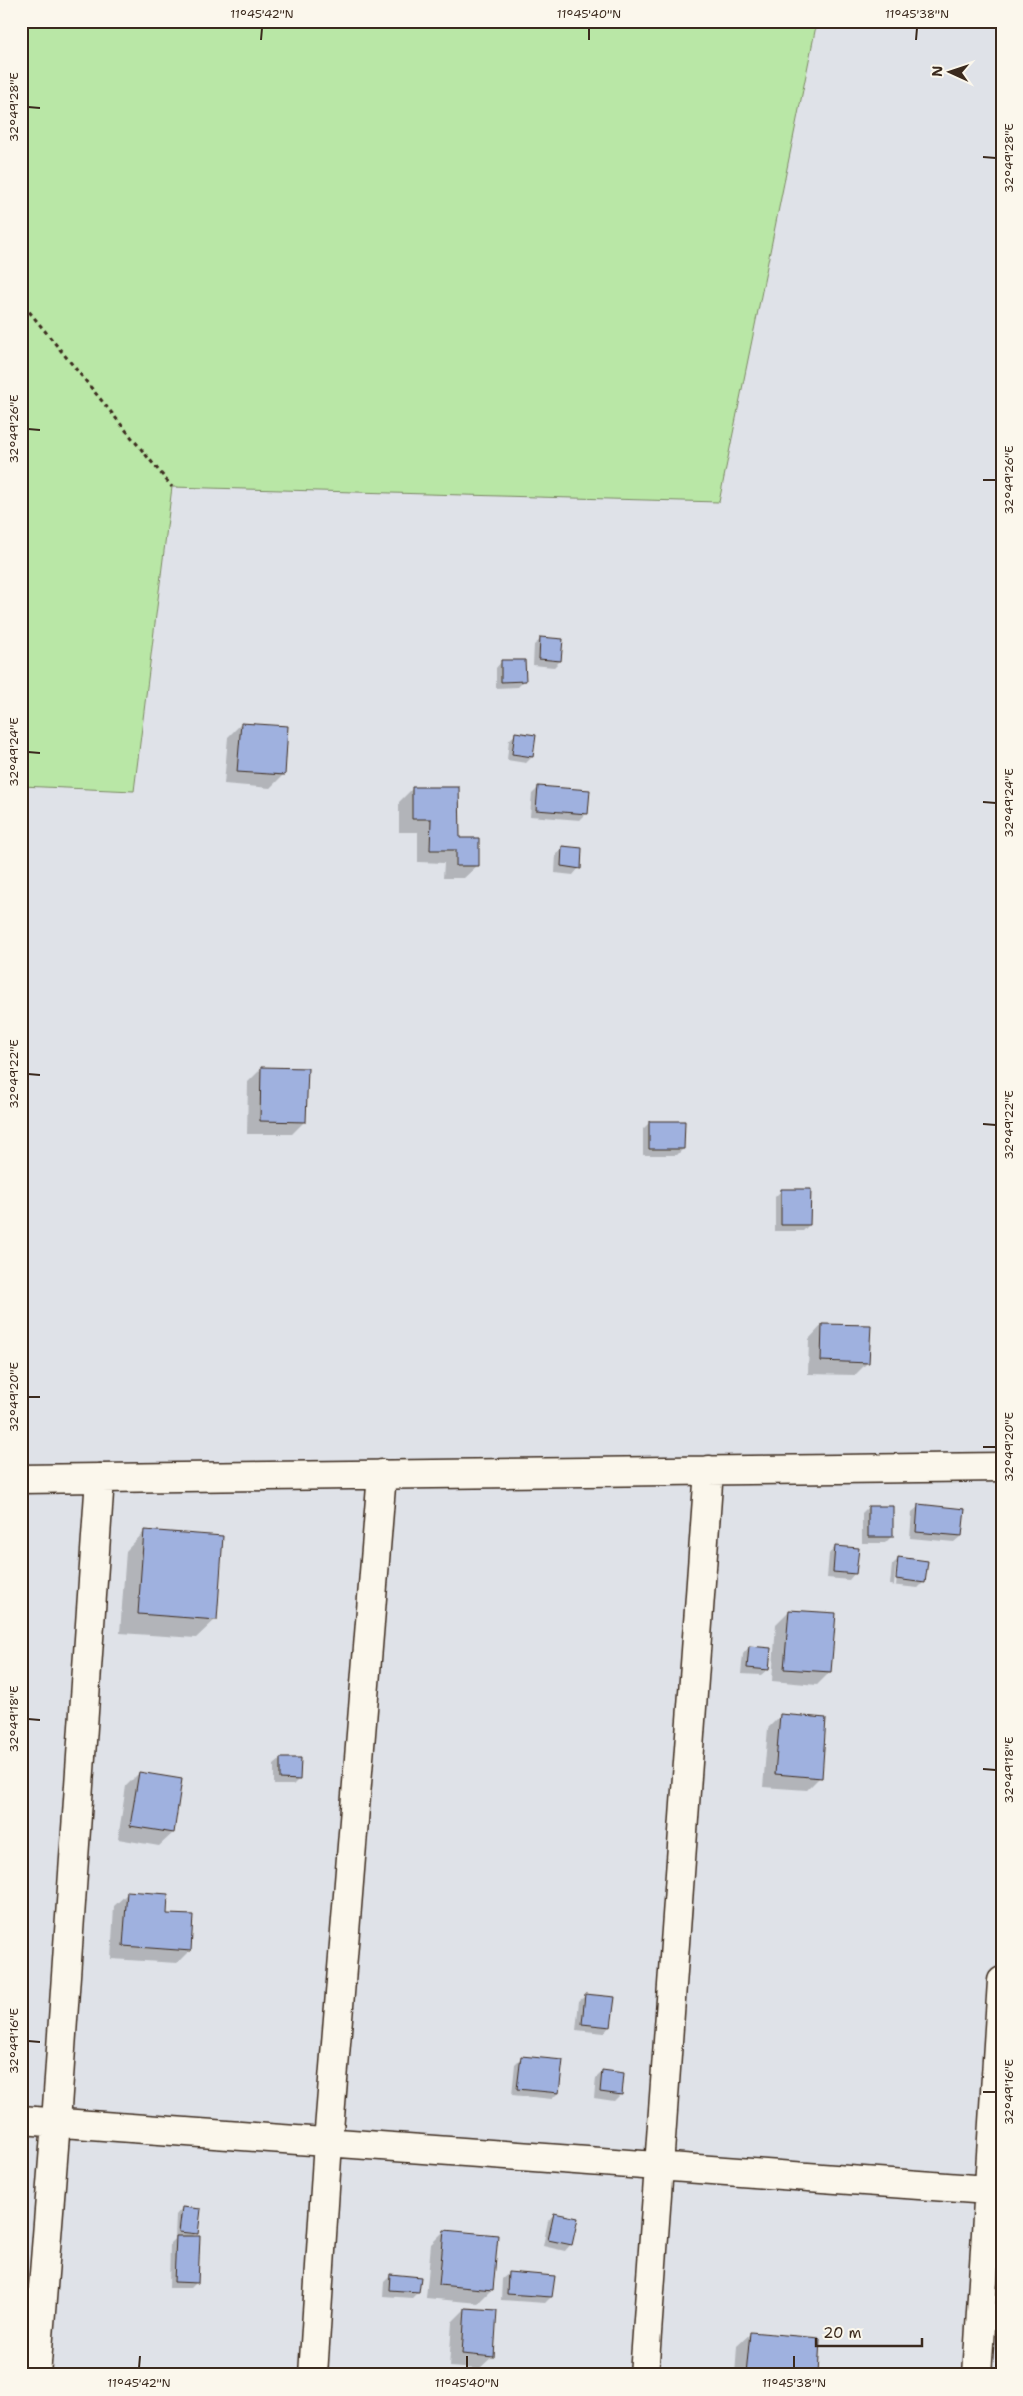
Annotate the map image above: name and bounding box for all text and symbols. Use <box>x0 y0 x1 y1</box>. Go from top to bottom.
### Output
text: 11°45'42"N <box>230 6 294 22</box>
text: 11°45'40"N <box>557 6 621 22</box>
text: 11°45'38"N <box>885 6 949 22</box>
north arrow <box>926 48 976 98</box>
text: N <box>928 65 946 77</box>
text: 32°49'28"E <box>6 72 22 142</box>
text: 32°49'28"E <box>1001 123 1017 193</box>
text: 32°49'26"E <box>6 394 22 464</box>
text: 32°49'26"E <box>1001 445 1017 515</box>
text: 32°49'24"E <box>6 717 22 787</box>
text: 32°49'24"E <box>1001 768 1017 838</box>
text: 32°49'22"E <box>6 1039 22 1109</box>
text: 32°49'22"E <box>1001 1090 1017 1160</box>
text: 32°49'20"E <box>6 1362 22 1432</box>
text: 32°49'20"E <box>1001 1412 1017 1482</box>
text: 32°49'18"E <box>6 1686 22 1752</box>
text: 32°49'18"E <box>1001 1737 1017 1803</box>
text: 32°49'16"E <box>6 2008 22 2074</box>
text: 32°49'16"E <box>1001 2059 1017 2125</box>
scale bar <box>816 2316 922 2348</box>
text: 20 m <box>823 2323 862 2343</box>
text: 11°45'42"N <box>107 2375 171 2391</box>
text: 11°45'40"N <box>435 2375 499 2391</box>
text: 11°45'38"N <box>762 2375 826 2391</box>

